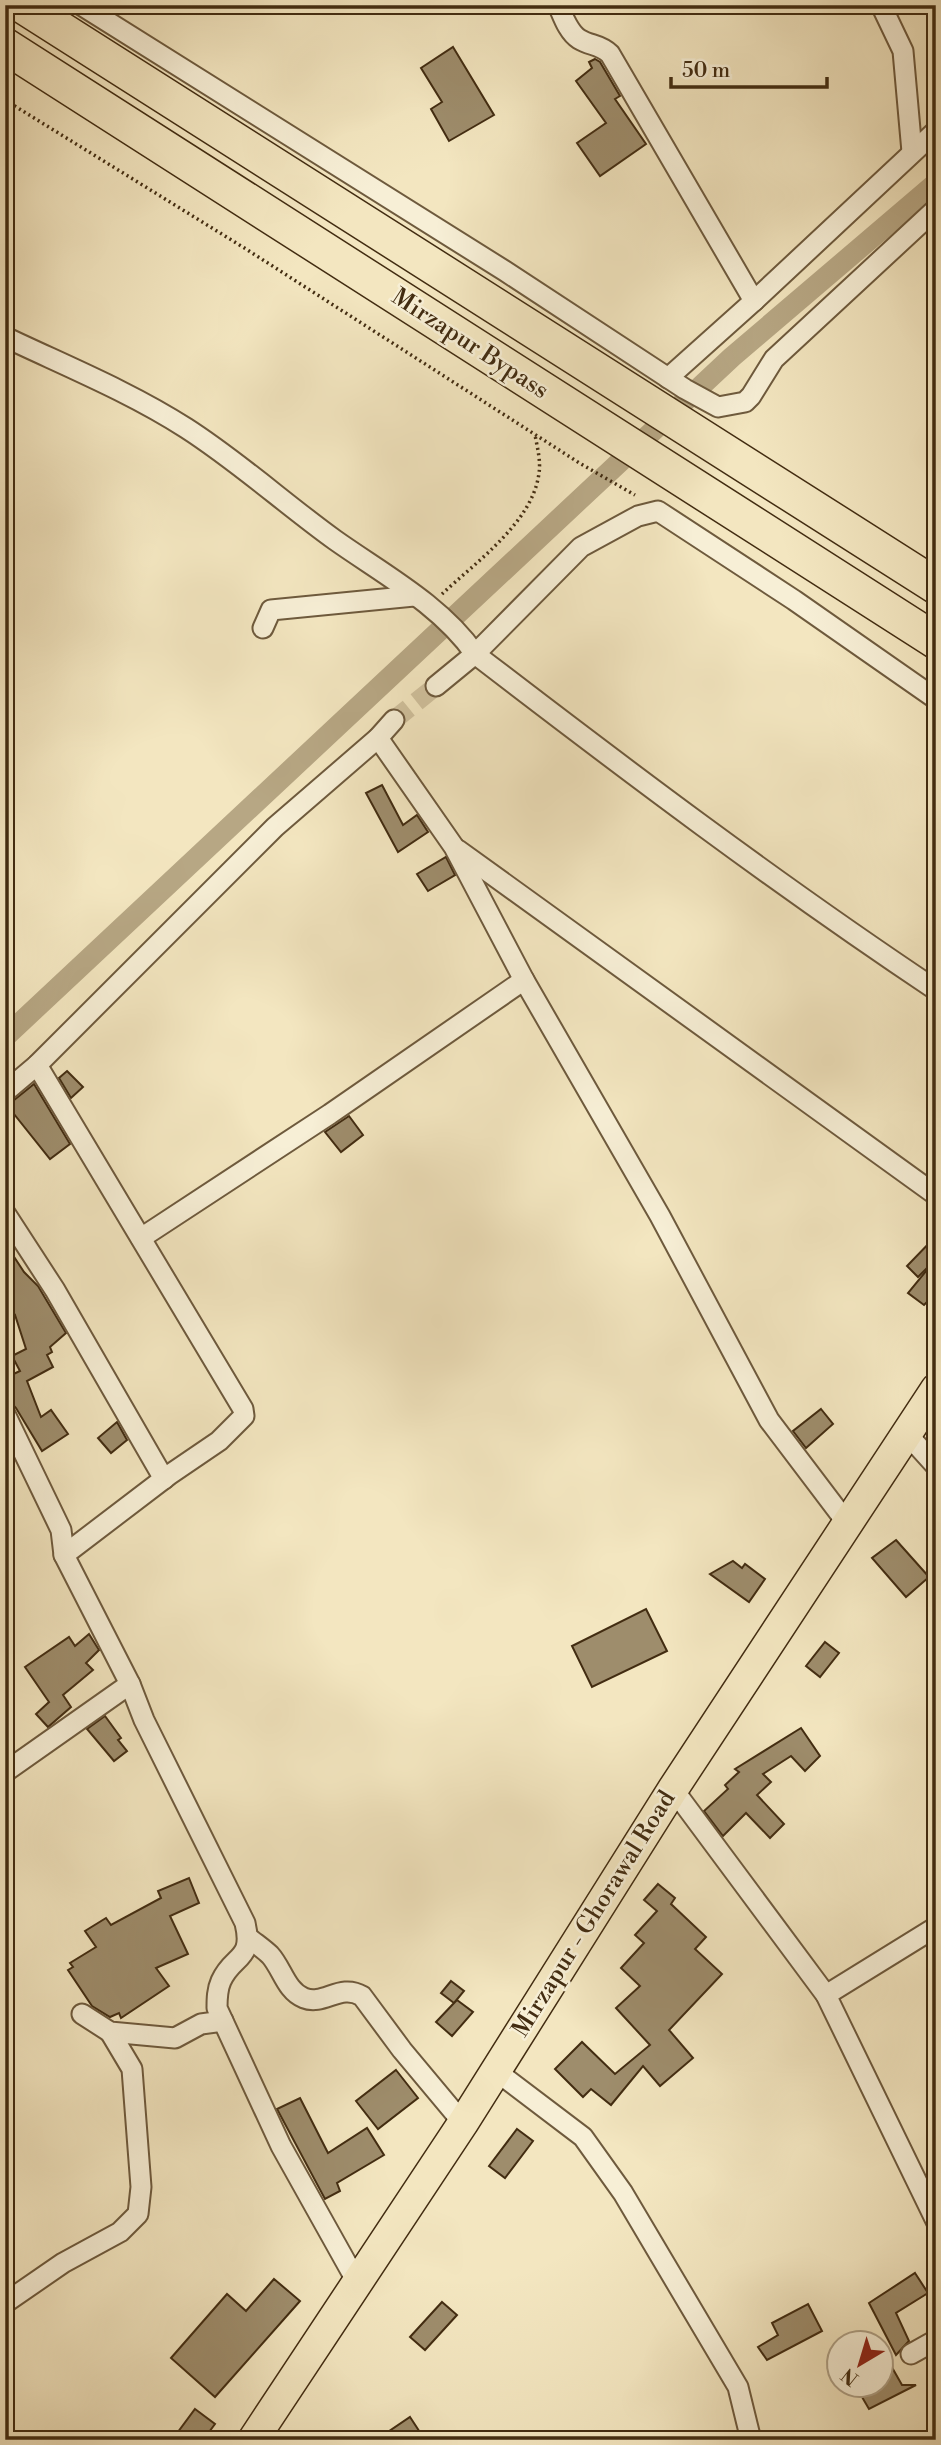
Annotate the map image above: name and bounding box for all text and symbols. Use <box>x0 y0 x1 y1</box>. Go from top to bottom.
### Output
scale bar <box>671 46 827 90</box>
text: 50 m <box>682 58 730 84</box>
street label: Mirzapur Bypass <box>386 282 554 406</box>
street label: Mirzapur - Ghorawal Road <box>506 1785 682 2043</box>
north arrow <box>825 2330 895 2400</box>
text: N <box>837 2363 863 2391</box>

